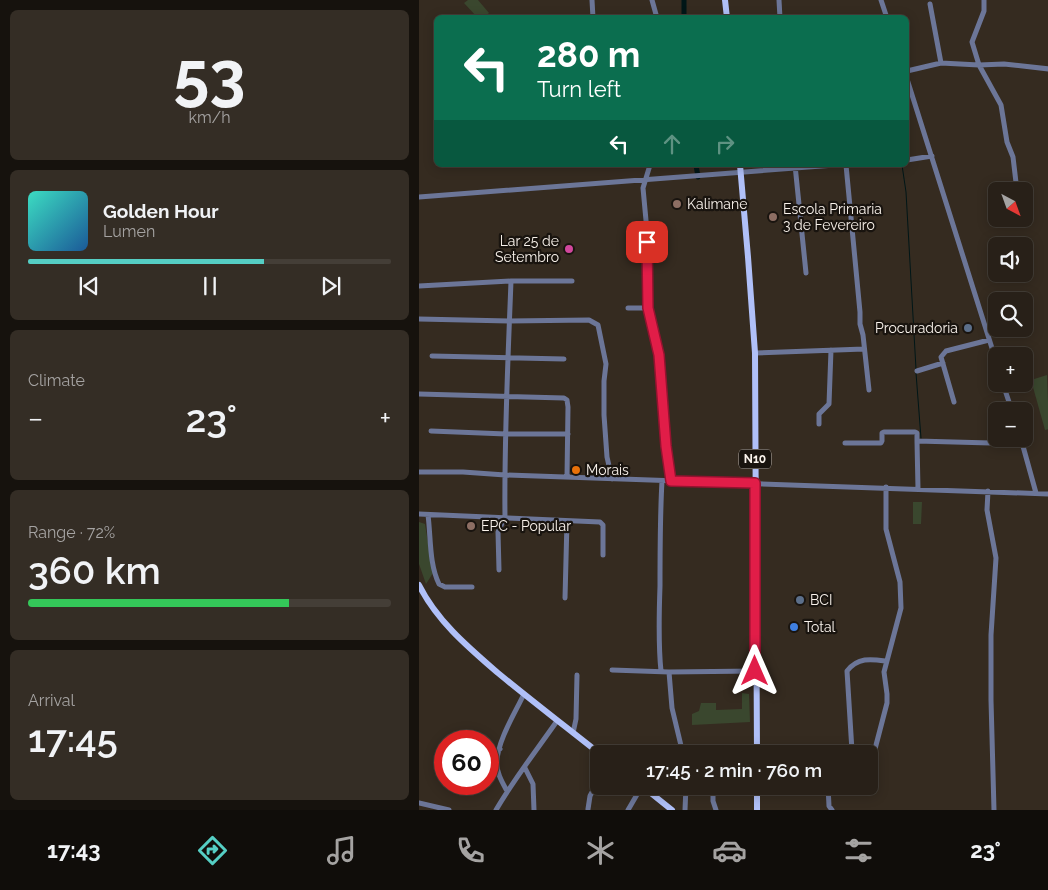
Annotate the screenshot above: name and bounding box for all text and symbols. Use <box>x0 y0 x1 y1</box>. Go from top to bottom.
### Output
text: 280 m <box>537 34 640 75</box>
icon: left <box>454 35 519 100</box>
text: 53 <box>173 37 246 113</box>
text: Turn left <box>537 76 621 102</box>
text: km/h <box>188 108 231 127</box>
icon: left <box>605 130 633 158</box>
icon: ahead <box>658 130 686 158</box>
icon: right <box>711 130 739 158</box>
north arrow <box>988 182 1033 228</box>
map controls <box>988 182 1033 447</box>
place label: Kalimane <box>687 196 747 212</box>
marker: Kalimane <box>671 198 683 210</box>
text: Golden Hour <box>103 200 219 222</box>
place label: Escola Primaria 3 de Fevereiro <box>783 201 882 233</box>
marker: Escola Primaria 3 de Fevereiro <box>767 211 779 223</box>
pin <box>626 221 668 263</box>
text: Lumen <box>103 222 155 241</box>
icon: arrive <box>633 228 661 256</box>
place label: Lar 25 de Setembro <box>495 233 559 265</box>
button: sound <box>988 237 1033 282</box>
marker: Lar 25 de Setembro <box>563 243 575 255</box>
icon: previous <box>75 272 103 300</box>
icon: pause <box>196 272 224 300</box>
icon: next <box>317 272 345 300</box>
button: search <box>988 292 1033 337</box>
place label: Procuradoria <box>875 320 958 336</box>
marker: Procuradoria <box>962 322 974 334</box>
button: + <box>988 347 1033 392</box>
text: Climate <box>28 371 85 390</box>
text: 23° <box>185 396 237 441</box>
text: − <box>28 402 43 435</box>
text: + <box>379 402 391 435</box>
button: − <box>988 402 1033 447</box>
road number: N10 <box>739 449 771 468</box>
place label: Morais <box>586 462 629 478</box>
marker: Morais <box>570 464 582 476</box>
place label: EPC - Popular <box>481 518 571 534</box>
marker: EPC - Popular <box>465 520 477 532</box>
text: Range · 72% <box>28 523 115 542</box>
text: 360 km <box>28 548 161 593</box>
place label: BCI <box>810 592 832 608</box>
marker: BCI <box>794 594 806 606</box>
place label: Total <box>804 619 836 635</box>
marker: Total <box>788 621 800 633</box>
position arrow <box>728 644 780 696</box>
text: Arrival <box>28 691 75 710</box>
text: 17:45 <box>28 716 118 761</box>
speed limit sign: 60 <box>434 730 499 795</box>
text: 17:45 · 2 min · 760 m <box>646 759 822 781</box>
icon: directions <box>195 833 230 868</box>
icon: music <box>324 833 359 868</box>
icon: phone <box>453 833 488 868</box>
icon: climate <box>583 833 618 868</box>
icon: car <box>712 833 747 868</box>
icon: filters <box>841 833 876 868</box>
text: 17:43 <box>47 837 101 863</box>
text: 23° <box>970 837 1001 863</box>

